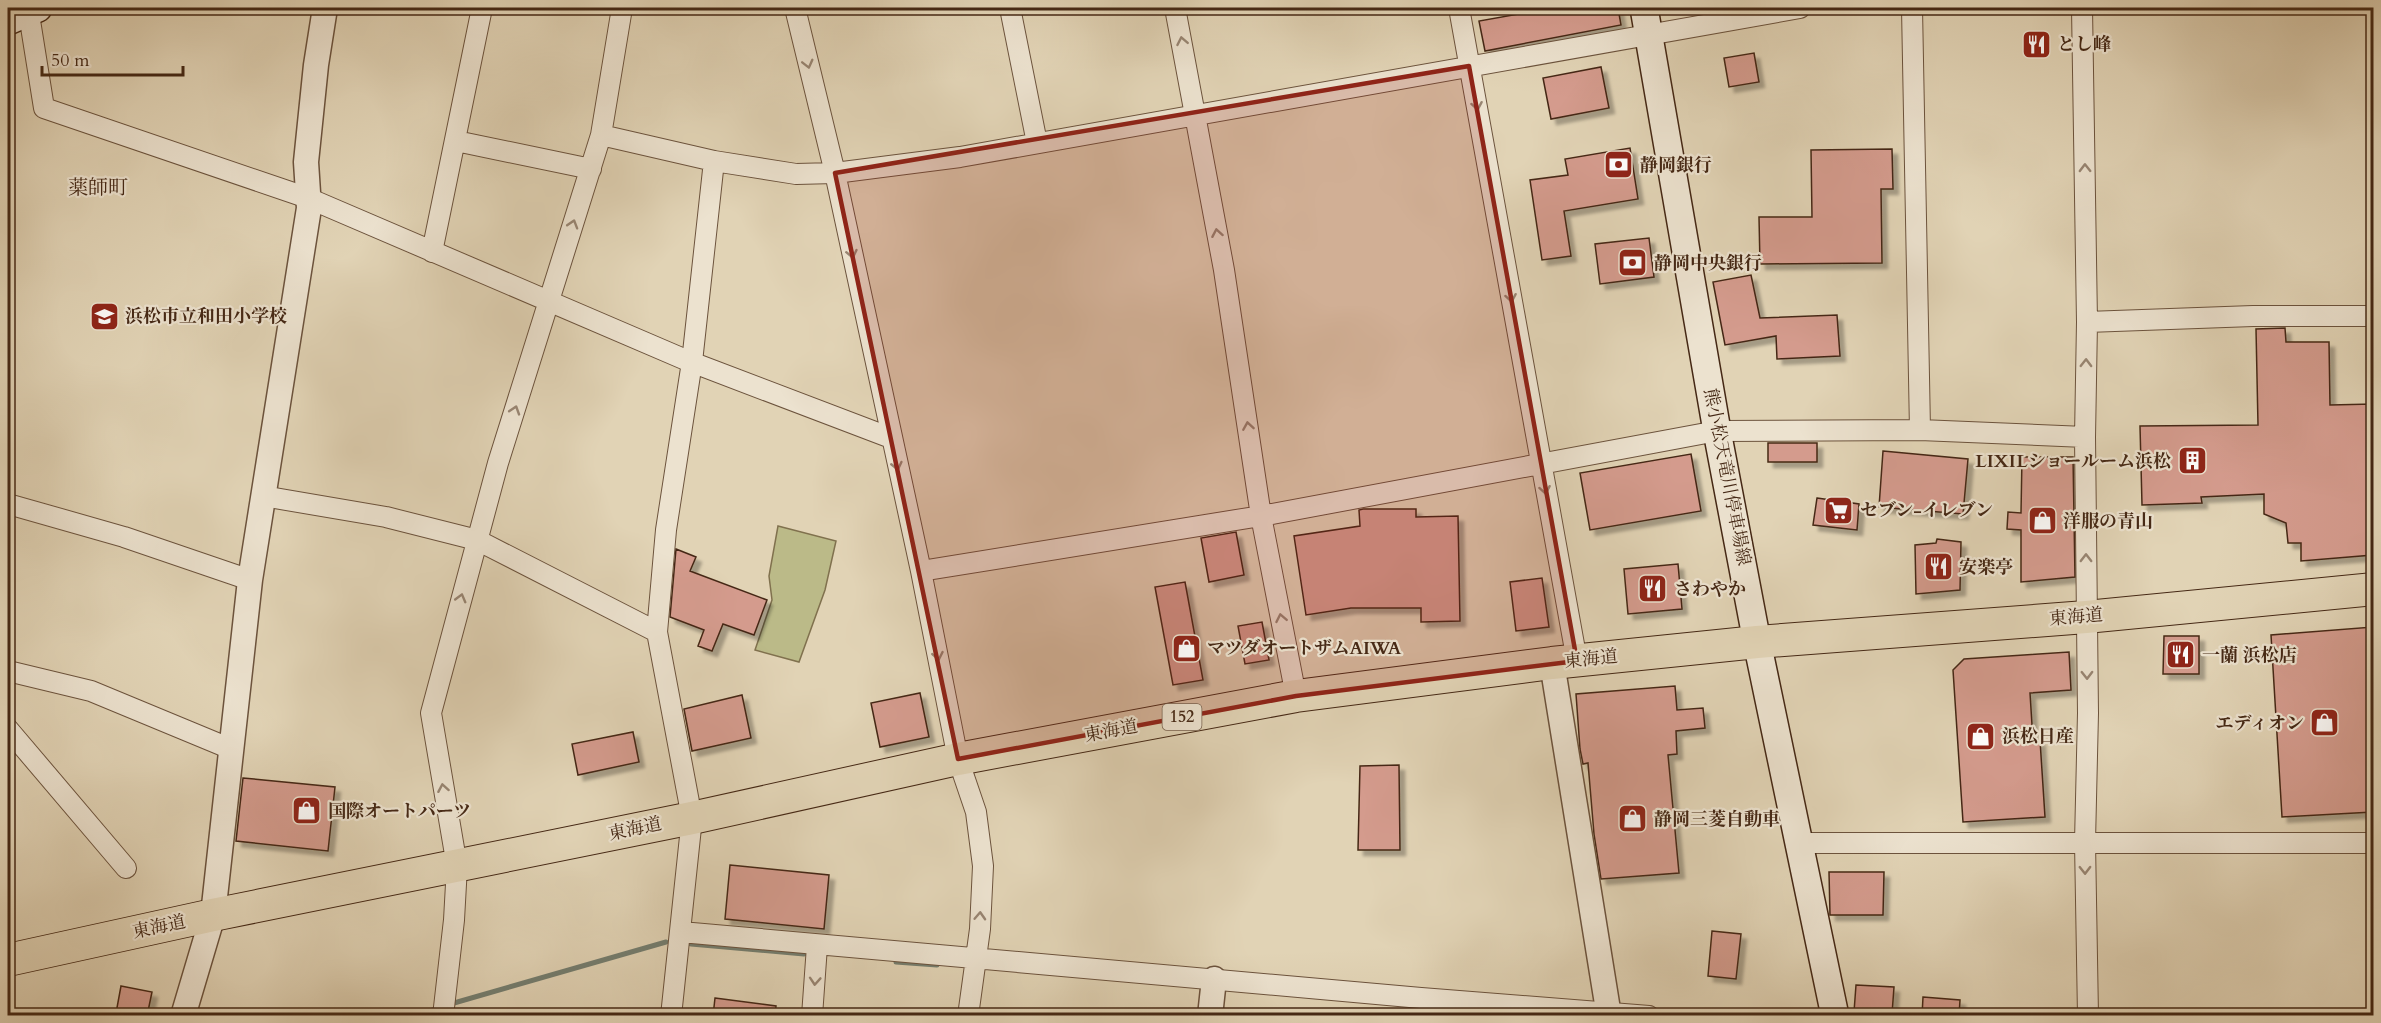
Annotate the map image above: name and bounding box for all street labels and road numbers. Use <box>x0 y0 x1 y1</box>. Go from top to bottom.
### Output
street label: 熊小松天竜川停車場線 <box>1698 386 1756 568</box>
street label: 東海道 <box>2048 602 2104 632</box>
street label: 東海道 <box>1563 644 1619 674</box>
road number: 152 <box>1162 704 1202 730</box>
street label: 東海道 <box>1082 714 1140 748</box>
street label: 東海道 <box>606 811 664 847</box>
street label: 東海道 <box>130 909 188 945</box>

